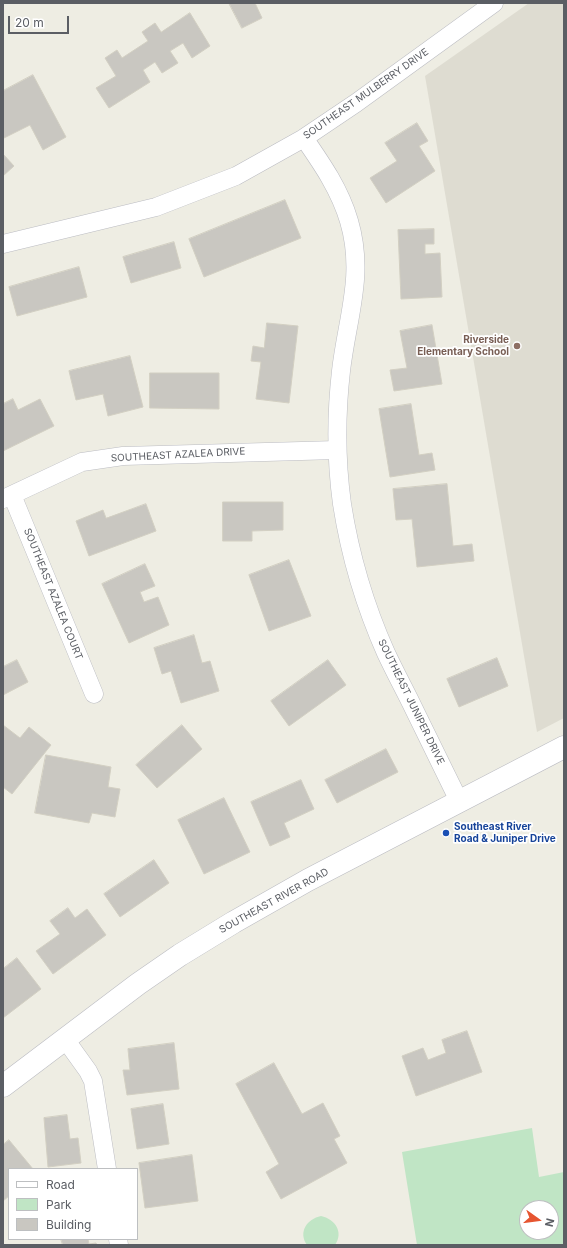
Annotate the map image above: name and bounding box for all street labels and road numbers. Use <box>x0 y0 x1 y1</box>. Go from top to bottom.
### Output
street label: SOUTHEAST MULBERRY DRIVE <box>301 46 431 142</box>
street label: SOUTHEAST AZALEA DRIVE <box>110 445 246 465</box>
street label: SOUTHEAST AZALEA COURT <box>21 527 85 661</box>
street label: SOUTHEAST JUNIPER DRIVE <box>375 637 447 767</box>
street label: SOUTHEAST RIVER ROAD <box>217 866 331 936</box>

